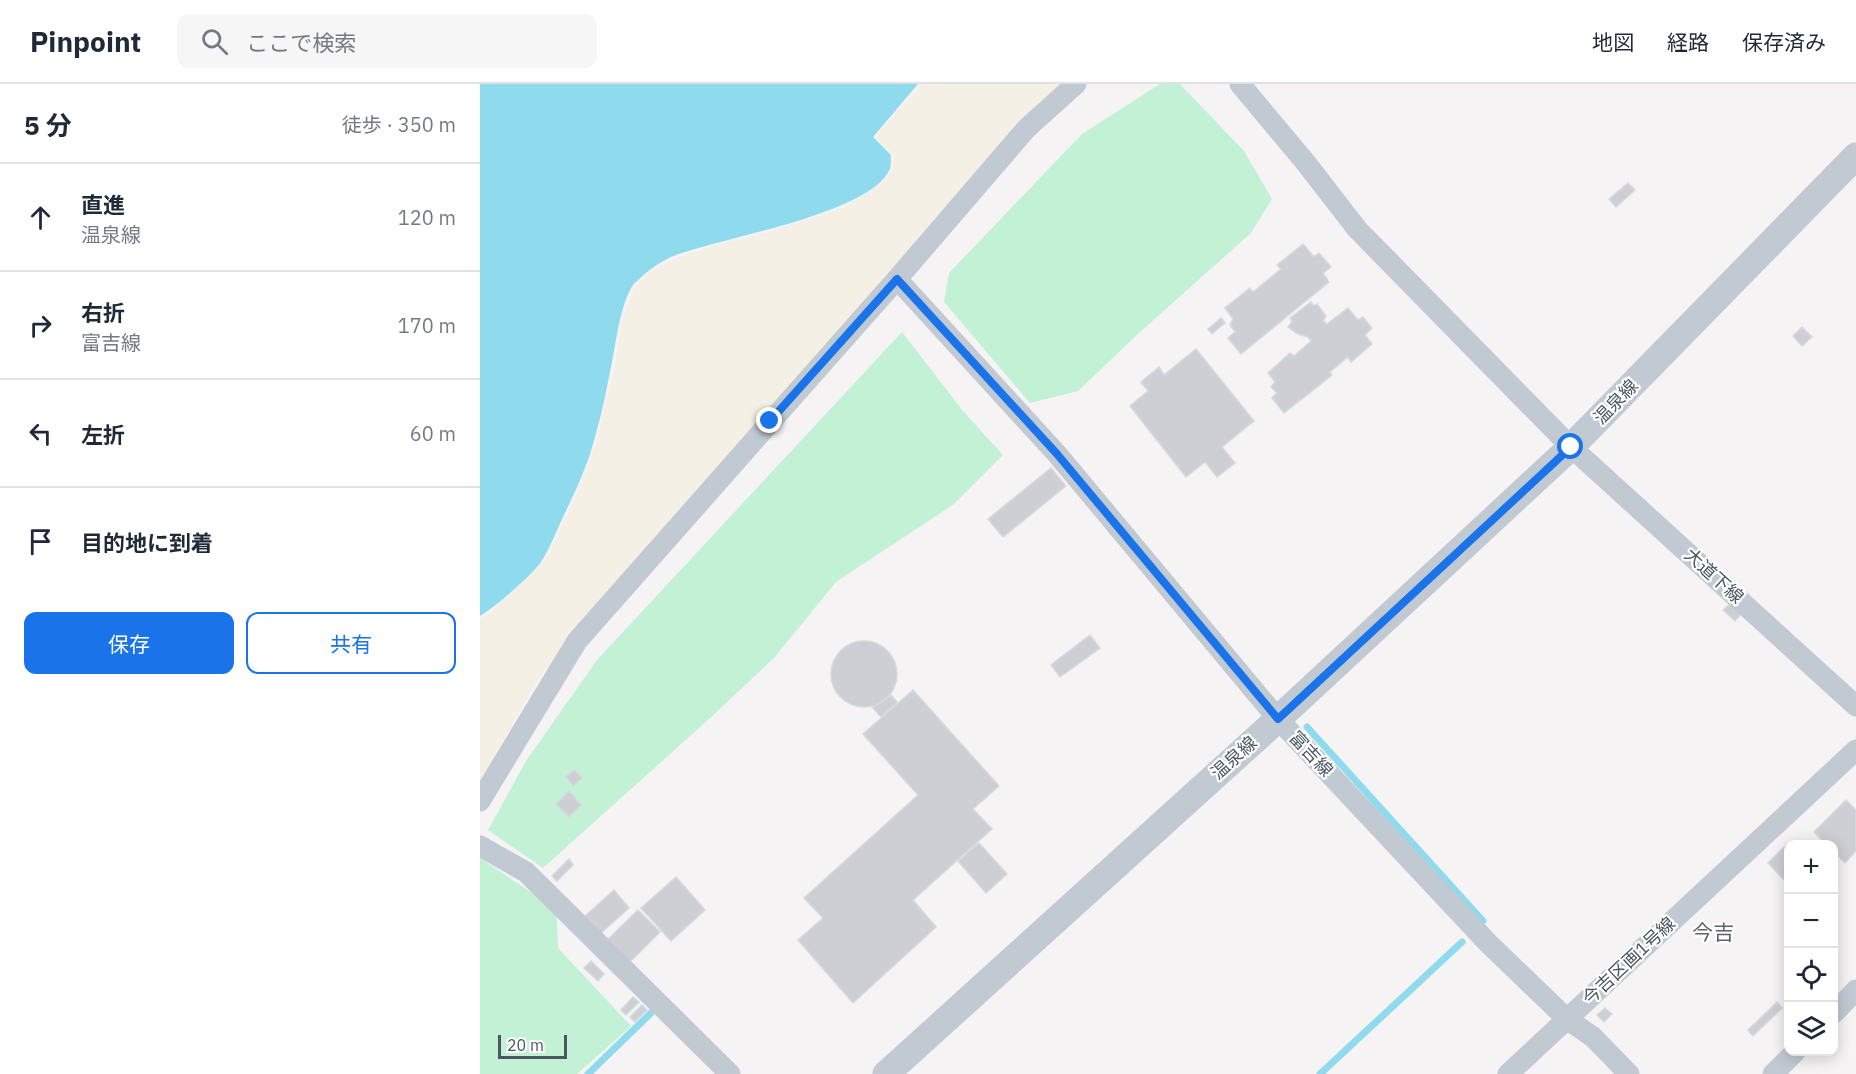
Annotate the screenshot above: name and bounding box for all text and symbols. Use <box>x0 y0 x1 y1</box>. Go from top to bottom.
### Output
search box <box>177 14 597 68</box>
text: Pinpoint <box>30 23 141 60</box>
icon: search <box>198 25 231 58</box>
text: ここで検索 <box>246 28 356 57</box>
text: 地図 <box>1592 28 1634 56</box>
text: 経路 <box>1667 28 1709 56</box>
text: 保存済み <box>1742 28 1826 56</box>
text: 5 分 <box>24 108 72 142</box>
text: 徒歩 · 350 m <box>342 111 456 138</box>
text: 直進 <box>81 190 125 219</box>
icon: ahead <box>24 201 57 234</box>
text: 120 m <box>398 204 456 231</box>
text: 温泉線 <box>81 221 141 248</box>
text: 右折 <box>81 298 125 327</box>
icon: right <box>24 309 57 342</box>
text: 170 m <box>398 312 456 339</box>
text: 富吉線 <box>81 329 141 356</box>
street label: 温泉線 <box>1589 374 1643 429</box>
route end <box>756 407 782 433</box>
icon: left <box>24 417 57 450</box>
text: 左折 <box>81 420 125 449</box>
text: 60 m <box>410 420 456 447</box>
route start <box>1557 433 1583 459</box>
icon: arrive <box>24 525 57 558</box>
text: 目的地に到着 <box>81 528 213 557</box>
street label: 大道下線 <box>1680 543 1749 608</box>
button: 保存 <box>24 612 234 674</box>
button: 共有 <box>246 612 456 674</box>
street label: 富吉線 <box>1285 726 1338 781</box>
street label: 温泉線 <box>1206 731 1261 784</box>
map controls <box>1784 840 1838 1056</box>
button: + <box>1784 840 1838 894</box>
button: − <box>1784 894 1838 948</box>
street label: 今吉区画1号線 <box>1577 912 1680 1010</box>
district label: 今吉 <box>1692 918 1734 946</box>
button: locate <box>1784 948 1838 1002</box>
button: layers <box>1784 1002 1838 1056</box>
scale bar <box>498 1032 567 1060</box>
text: 20 m <box>507 1035 544 1055</box>

